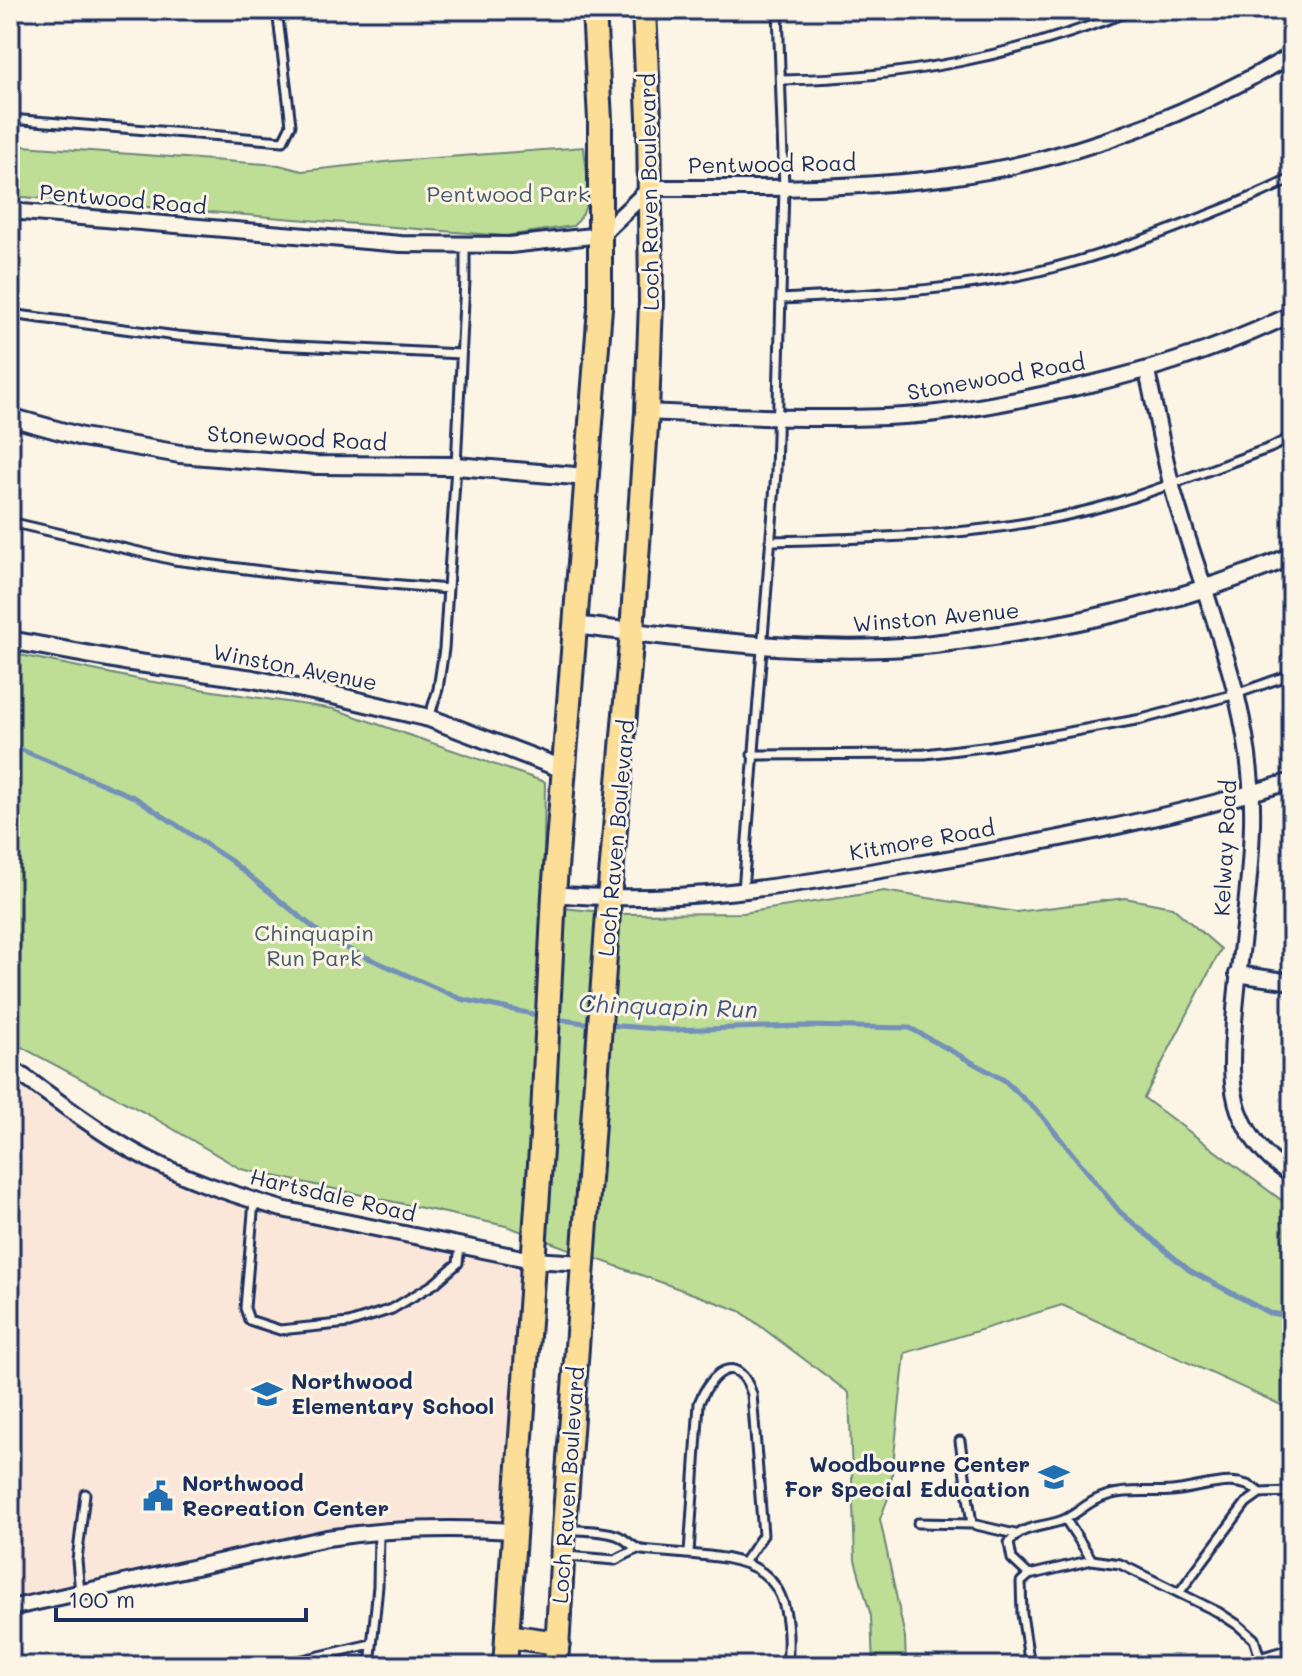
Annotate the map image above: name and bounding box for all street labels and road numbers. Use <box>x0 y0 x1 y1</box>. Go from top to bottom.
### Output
street label: Loch Raven Boulevard <box>632 73 665 311</box>
street label: Pentwood Road <box>688 148 856 179</box>
street label: Pentwood Road <box>38 177 208 220</box>
street label: Stonewood Road <box>905 347 1087 406</box>
street label: Stonewood Road <box>206 418 388 457</box>
street label: Winston Avenue <box>852 595 1020 638</box>
street label: Winston Avenue <box>210 636 380 697</box>
street label: Loch Raven Boulevard <box>591 718 640 958</box>
street label: Kelway Road <box>1206 779 1243 917</box>
street label: Kitmore Road <box>847 812 997 867</box>
street label: Hartsdale Road <box>247 1161 419 1228</box>
street label: Loch Raven Boulevard <box>545 1365 590 1604</box>

